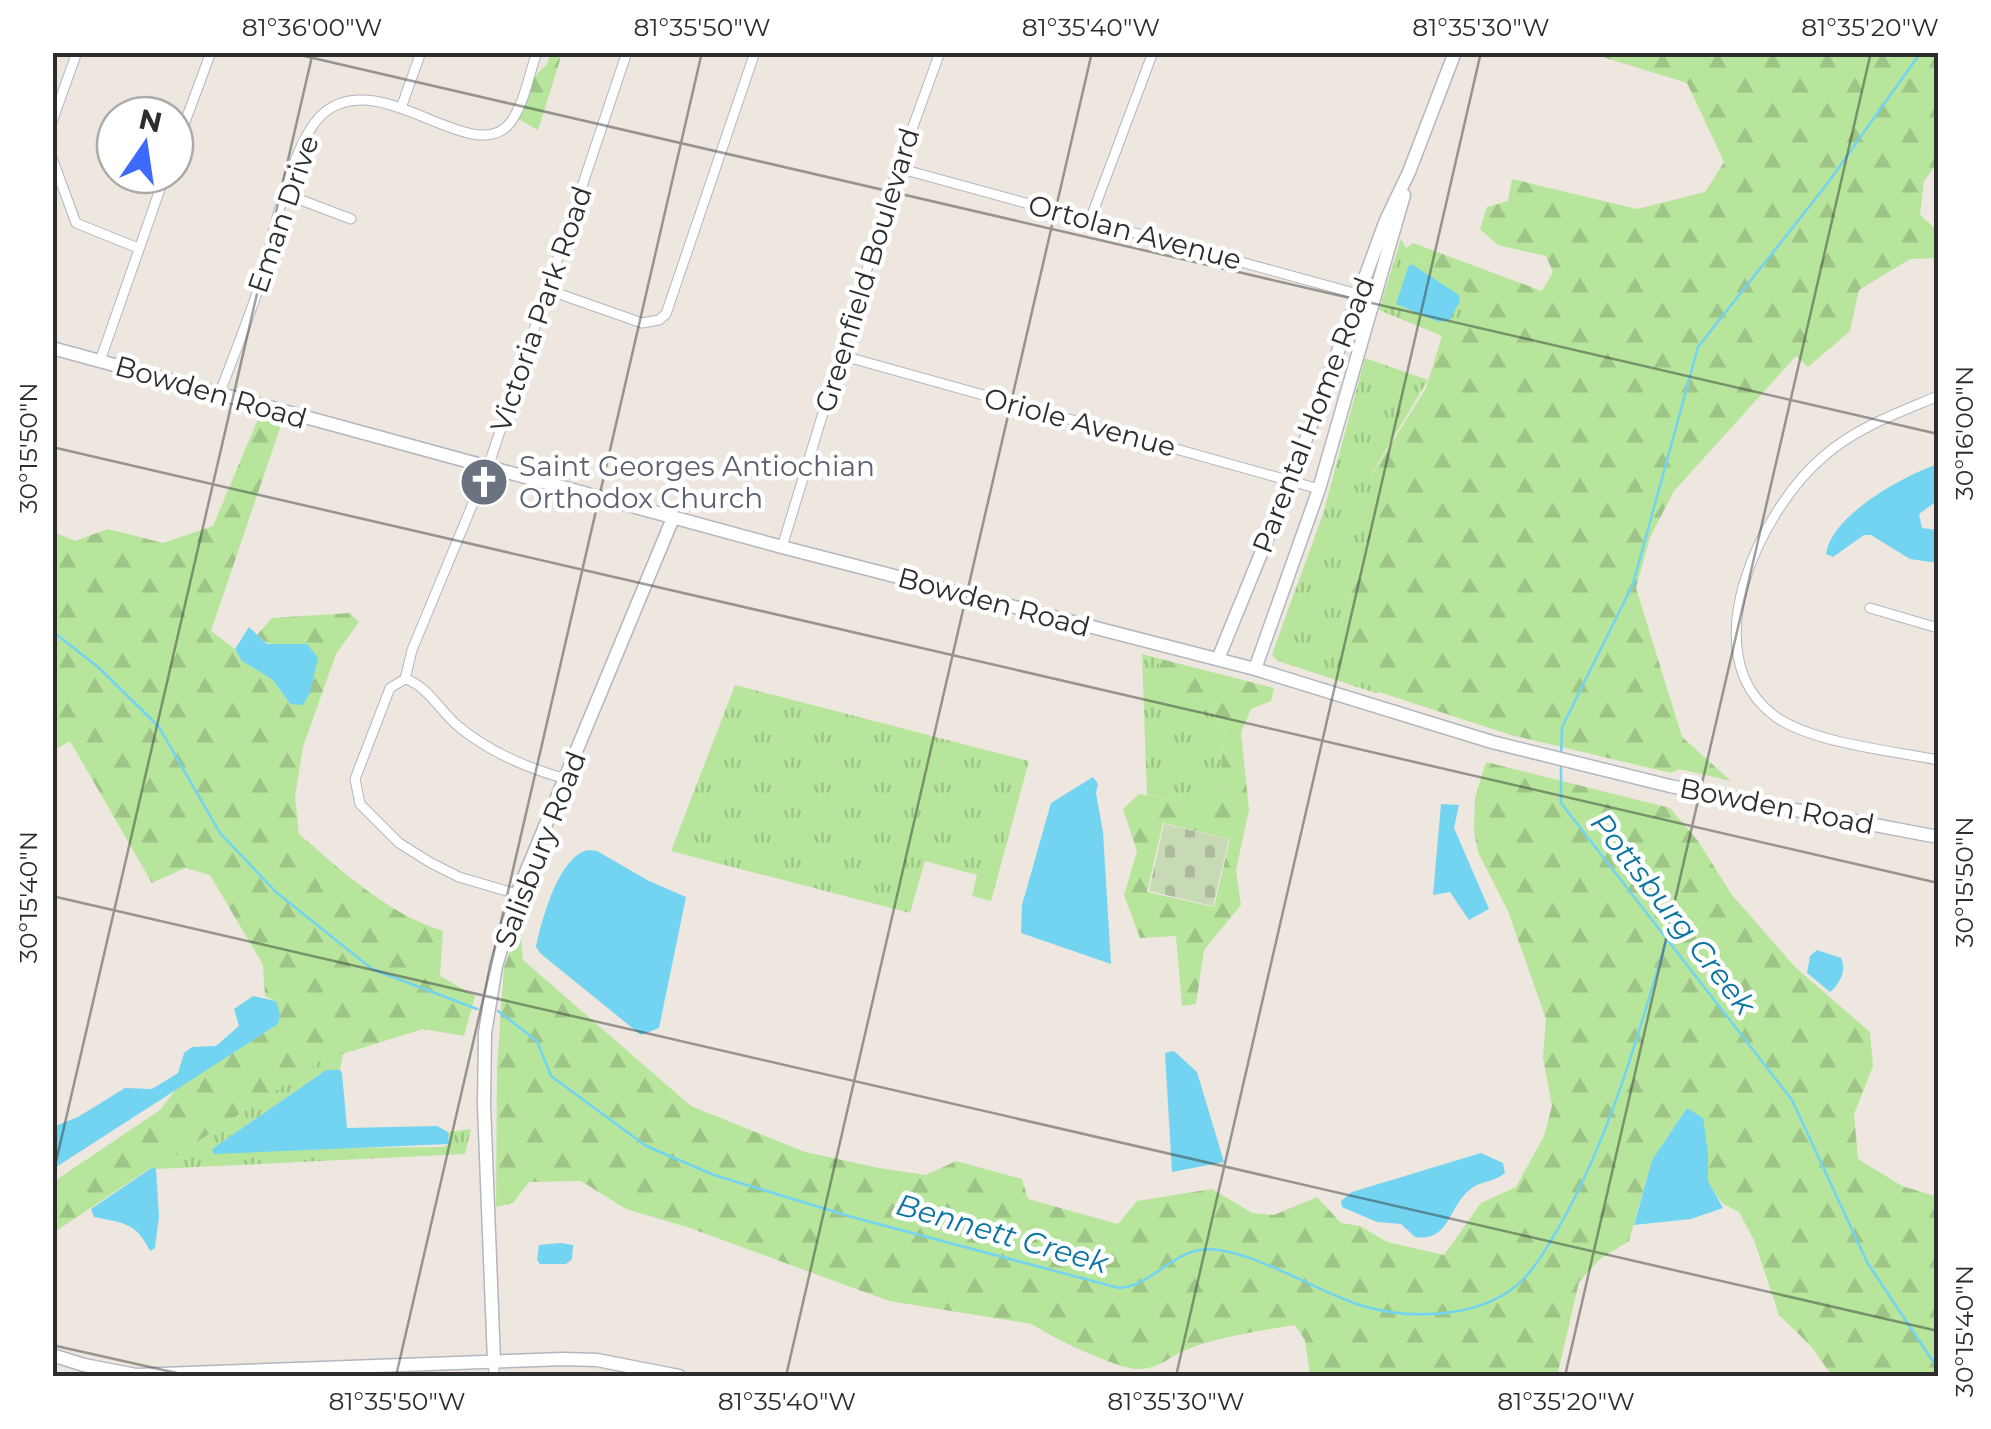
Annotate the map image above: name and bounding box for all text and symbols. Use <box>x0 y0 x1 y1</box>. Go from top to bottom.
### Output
text: 81°36'00"W <box>242 12 382 42</box>
text: 81°35'50"W <box>633 12 771 42</box>
text: 81°35'40"W <box>1022 12 1160 42</box>
text: 81°35'30"W <box>1412 12 1550 42</box>
text: 81°35'20"W <box>1801 12 1939 42</box>
north arrow <box>95 95 195 195</box>
text: N <box>136 102 165 140</box>
street label: Greenfield Boulevard <box>808 124 926 416</box>
street label: Eman Drive <box>240 131 326 297</box>
street label: Victoria Park Road <box>483 182 599 436</box>
street label: Ortolan Avenue <box>1025 187 1245 277</box>
street label: Parental Home Road <box>1245 272 1381 558</box>
street label: Bowden Road <box>111 348 311 436</box>
text: 30°16'00"N <box>1949 366 1979 500</box>
street label: Oriole Avenue <box>980 380 1180 464</box>
text: 30°15'50"N <box>13 382 43 514</box>
place label: Saint Georges Antiochian Orthodox Church <box>519 449 875 515</box>
church icon: Saint Georges Antiochian Orthodox Church <box>458 456 510 508</box>
street label: Bowden Road <box>894 560 1094 644</box>
street label: Salisbury Road <box>487 746 593 952</box>
street label: Bowden Road <box>1677 770 1877 842</box>
water label: Pottsburg Creek <box>1583 805 1765 1023</box>
text: 30°15'50"N <box>1949 816 1979 948</box>
text: 30°15'40"N <box>13 831 43 963</box>
water label: Bennett Creek <box>892 1186 1113 1282</box>
text: 30°15'40"N <box>1949 1265 1979 1397</box>
text: 81°35'50"W <box>328 1386 466 1416</box>
text: 81°35'40"W <box>718 1386 856 1416</box>
text: 81°35'30"W <box>1107 1386 1245 1416</box>
text: 81°35'20"W <box>1497 1386 1635 1416</box>

